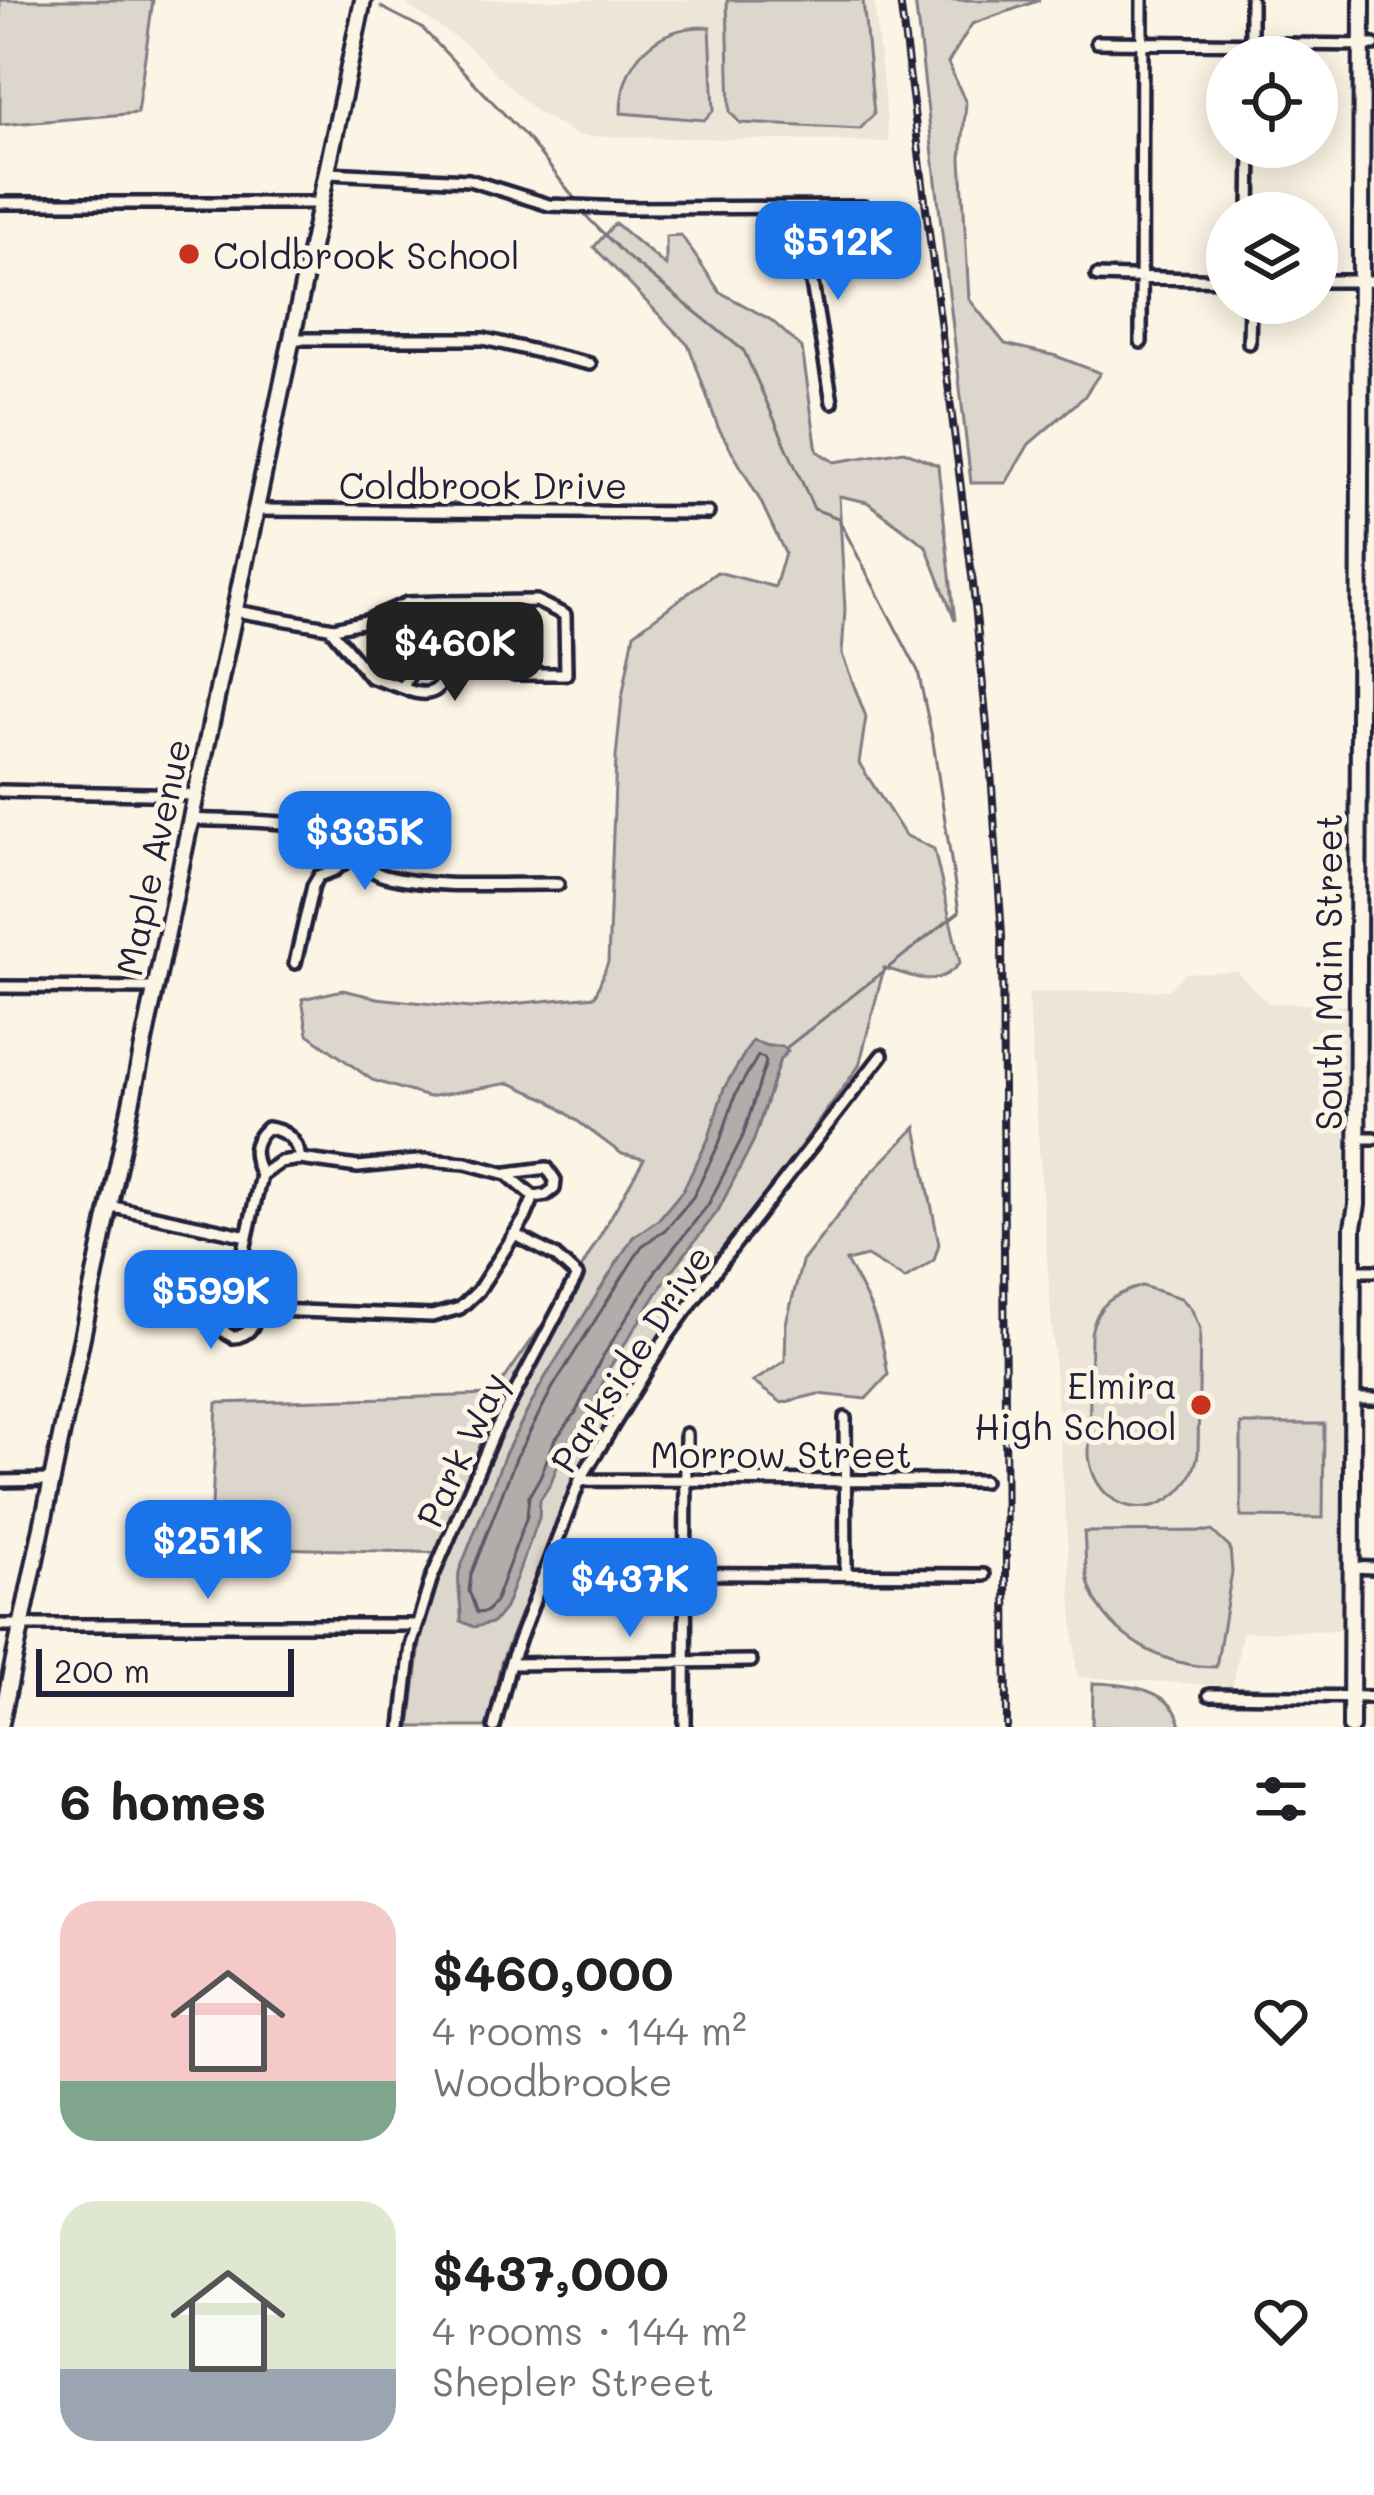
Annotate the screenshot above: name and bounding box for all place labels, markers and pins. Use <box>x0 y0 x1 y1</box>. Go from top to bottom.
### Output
pin: $512K <box>754 201 922 303</box>
place label: Coldbrook School <box>213 231 520 278</box>
marker: Coldbrook School <box>176 241 202 267</box>
pin: $460K <box>371 602 539 704</box>
pin: $335K <box>281 791 449 893</box>
pin: $599K <box>127 1250 295 1352</box>
place label: Elmira High School <box>974 1361 1177 1449</box>
marker: Elmira High School <box>1188 1392 1214 1418</box>
pin: $251K <box>124 1500 292 1602</box>
pin: $437K <box>546 1538 714 1640</box>

